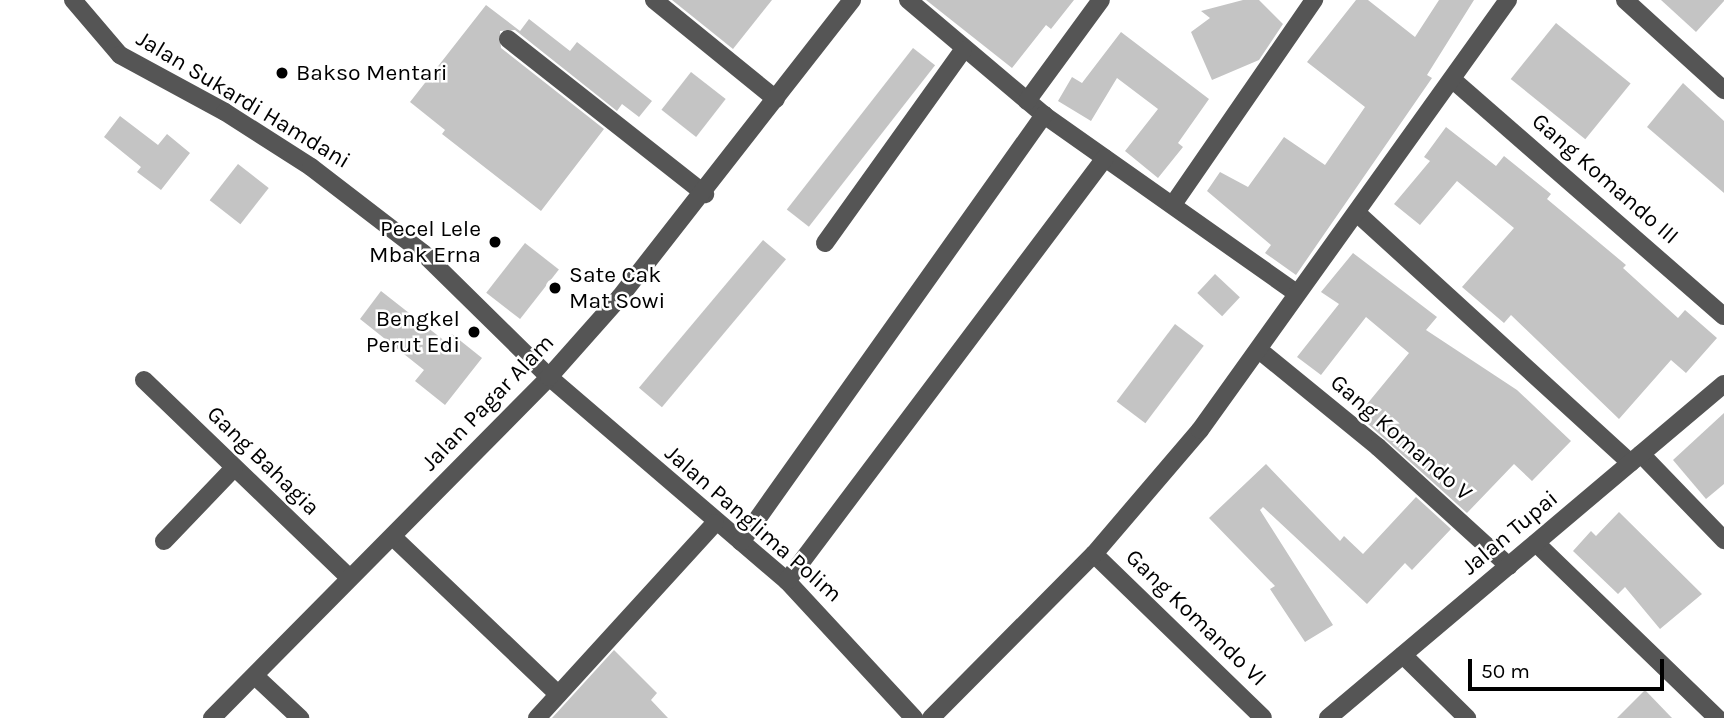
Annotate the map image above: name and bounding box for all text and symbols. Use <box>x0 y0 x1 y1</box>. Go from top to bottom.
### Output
street label: Jalan Sukardi Hamdani <box>131 25 355 175</box>
place label: Bakso Mentari <box>296 59 448 87</box>
marker: Bakso Mentari <box>274 65 290 81</box>
street label: Gang Komando III <box>1526 108 1684 250</box>
place label: Pecel Lele Mbak Erna <box>369 215 481 269</box>
marker: Pecel Lele Mbak Erna <box>487 234 503 250</box>
place label: Sate Cak Mat Sowi <box>569 261 665 315</box>
marker: Sate Cak Mat Sowi <box>547 280 563 296</box>
place label: Bengkel Perut Edi <box>366 305 460 359</box>
marker: Bengkel Perut Edi <box>466 324 482 340</box>
street label: Jalan Pagar Alam <box>416 329 560 477</box>
street label: Gang Komando V <box>1324 369 1478 507</box>
street label: Gang Bahagia <box>201 400 325 522</box>
street label: Jalan Panglima Polim <box>659 440 847 608</box>
street label: Jalan Tupai <box>1456 485 1564 581</box>
street label: Gang Komando VI <box>1120 544 1272 692</box>
scale bar <box>1472 644 1668 688</box>
text: 50 m <box>1481 659 1530 683</box>

